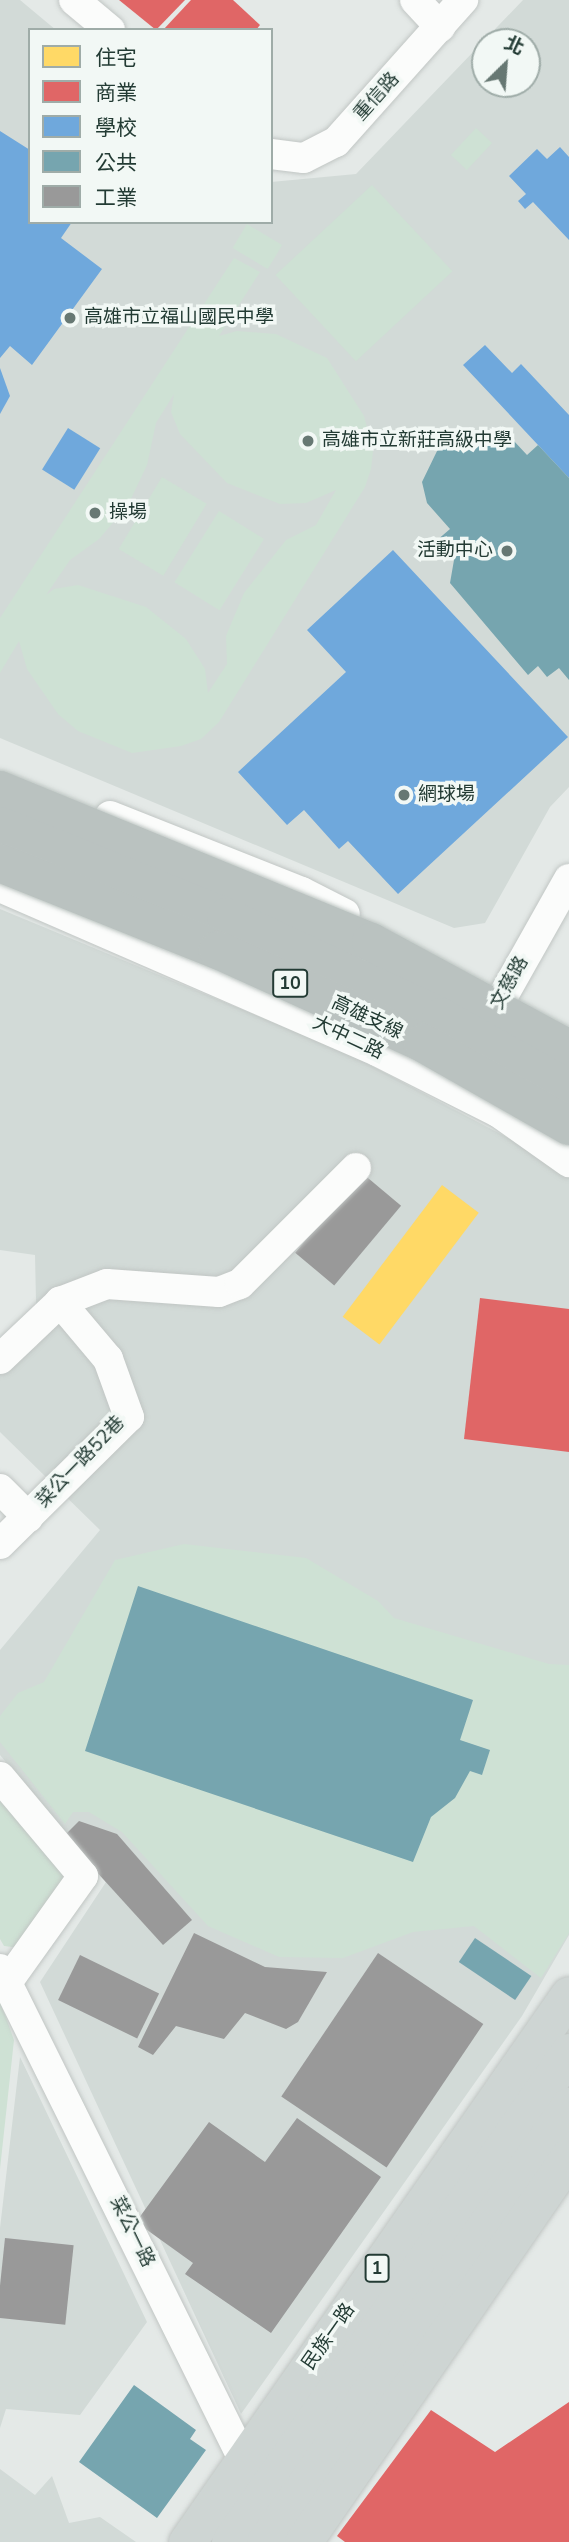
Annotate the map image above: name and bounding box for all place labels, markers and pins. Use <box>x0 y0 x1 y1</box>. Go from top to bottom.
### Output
place label: 高雄市立福山國民中學 <box>84 307 274 329</box>
marker: 高雄市立福山國民中學 <box>62 310 78 326</box>
place label: 高雄市立新莊高級中學 <box>322 430 512 452</box>
marker: 高雄市立新莊高級中學 <box>300 433 316 449</box>
place label: 操場 <box>109 502 147 524</box>
marker: 操場 <box>87 505 103 521</box>
place label: 活動中心 <box>417 540 493 562</box>
marker: 活動中心 <box>499 543 515 559</box>
place label: 網球場 <box>418 784 475 806</box>
marker: 網球場 <box>396 787 412 803</box>

